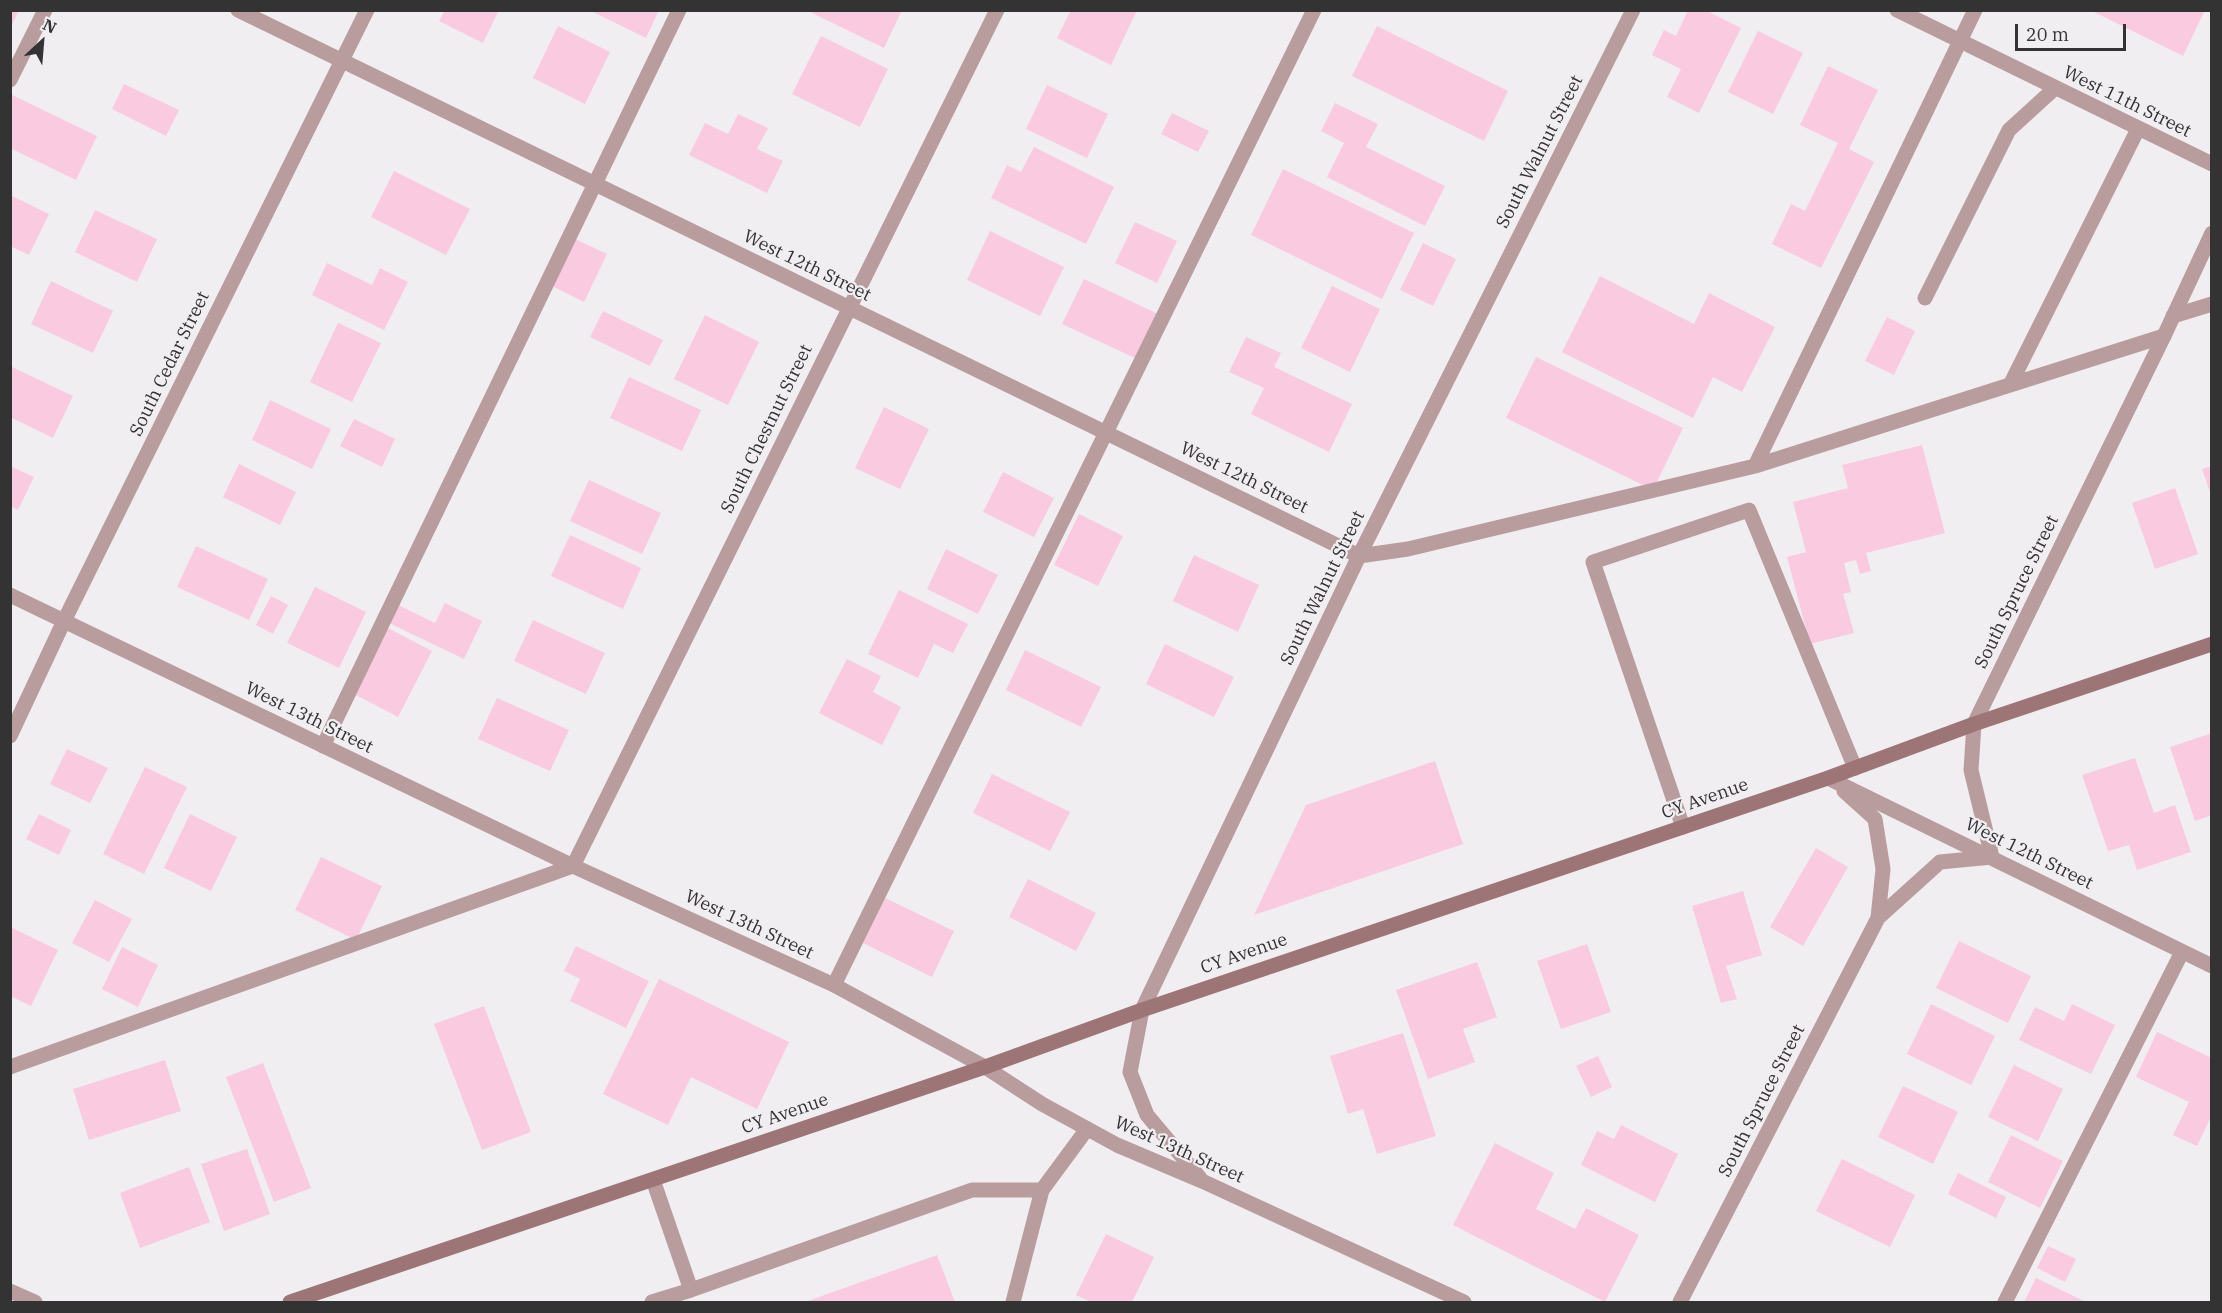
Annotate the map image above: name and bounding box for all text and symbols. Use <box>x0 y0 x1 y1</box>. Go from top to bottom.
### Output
north arrow <box>12 12 72 72</box>
scale bar <box>2018 12 2129 50</box>
text: N <box>40 14 60 38</box>
text: 20 m <box>2026 23 2069 46</box>
street label: West 11th Street <box>2060 62 2194 142</box>
street label: South Walnut Street <box>1492 72 1588 232</box>
street label: West 12th Street <box>740 226 874 306</box>
street label: South Cedar Street <box>126 288 214 440</box>
street label: South Chestnut Street <box>717 341 817 517</box>
street label: West 12th Street <box>1177 438 1311 518</box>
street label: South Walnut Street <box>1276 507 1370 669</box>
street label: South Spruce Street <box>1970 512 2064 672</box>
street label: West 13th Street <box>242 678 376 758</box>
street label: CY Avenue <box>1659 774 1751 824</box>
street label: West 12th Street <box>1962 814 2096 894</box>
street label: West 13th Street <box>681 886 817 964</box>
street label: CY Avenue <box>1198 929 1290 979</box>
street label: South Spruce Street <box>1714 1021 1810 1181</box>
street label: CY Avenue <box>739 1089 831 1139</box>
street label: West 13th Street <box>1111 1112 1247 1188</box>

